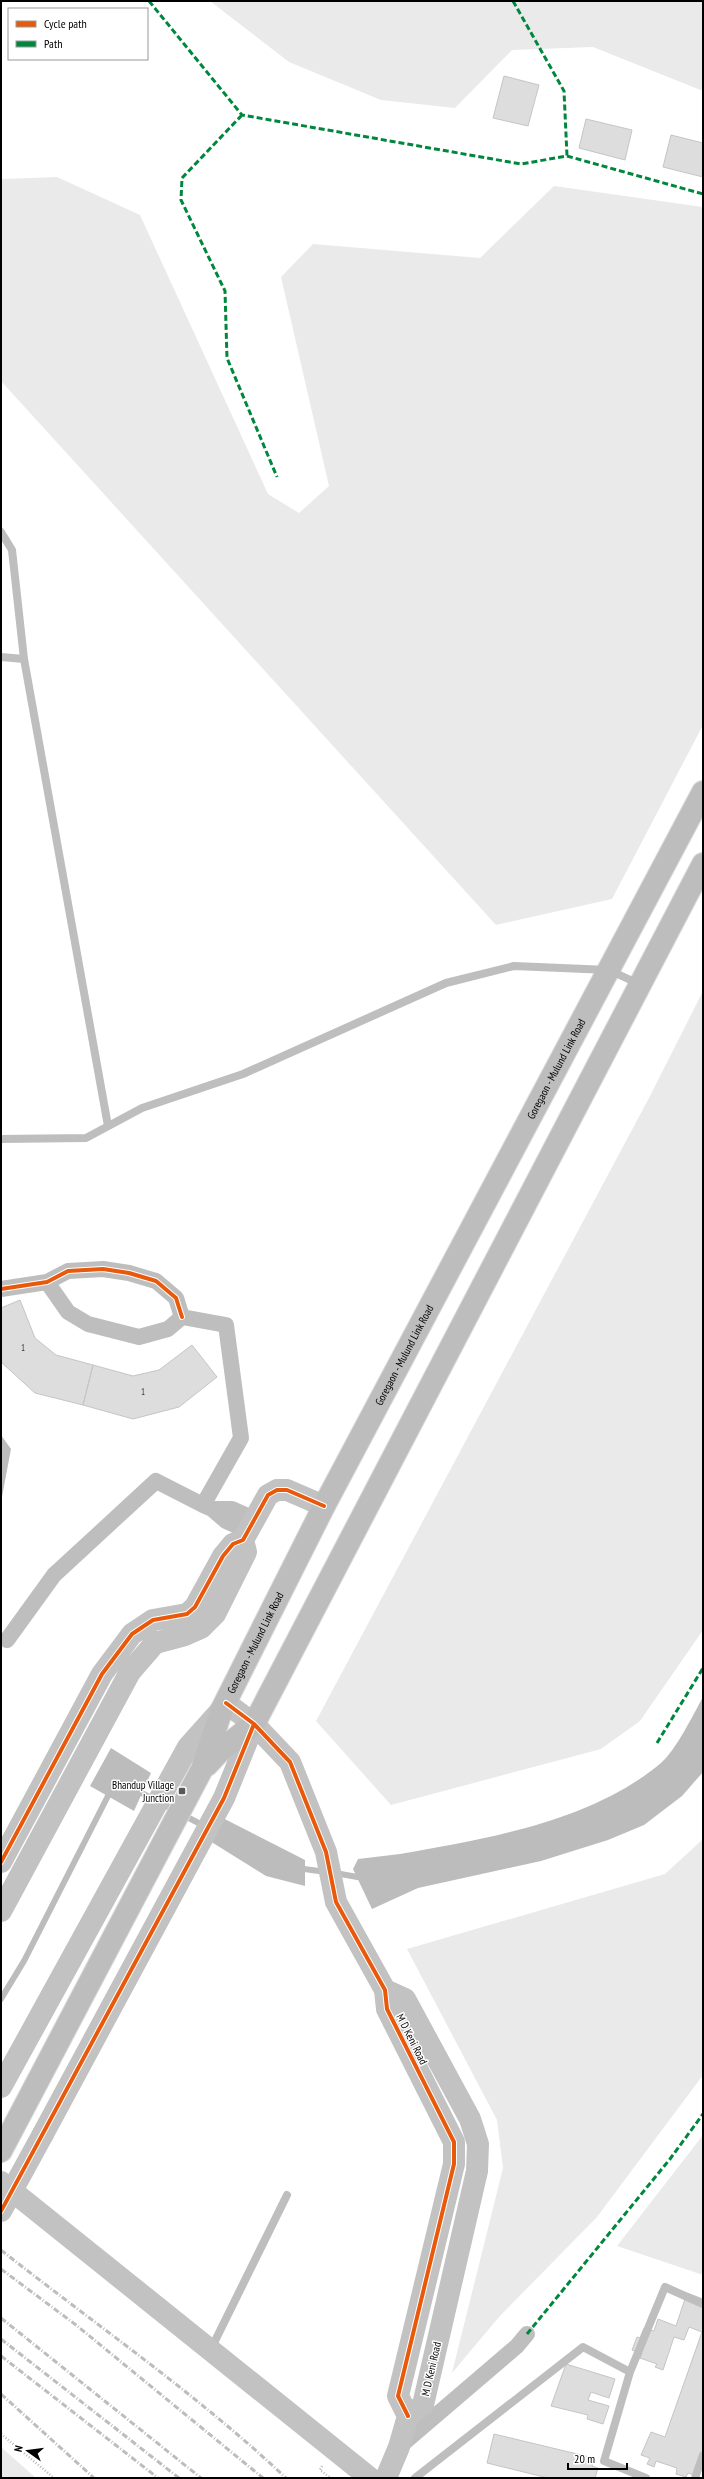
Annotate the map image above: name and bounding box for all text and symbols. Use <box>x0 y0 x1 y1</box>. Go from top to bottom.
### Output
legend <box>8 8 148 60</box>
text: Cycle path <box>44 16 87 31</box>
text: Path <box>44 36 62 51</box>
street label: Goregaon - Mulund Link Road <box>524 1016 588 1121</box>
street label: Goregaon - Mulund Link Road <box>372 1302 437 1408</box>
house number: 1 <box>21 1342 25 1353</box>
house number: 1 <box>141 1386 145 1397</box>
street label: Goregaon - Mulund Link Road <box>224 1590 287 1696</box>
place label: Bhandup Village Junction <box>112 1778 174 1805</box>
marker: Bhandup Village Junction <box>177 1786 187 1796</box>
street label: M D Keni Road <box>393 2011 431 2067</box>
street label: M D Keni Road <box>418 2340 444 2398</box>
north arrow <box>8 2431 48 2471</box>
text: N <box>11 2444 26 2453</box>
scale bar <box>568 2445 627 2471</box>
text: 20 m <box>574 2451 595 2466</box>

